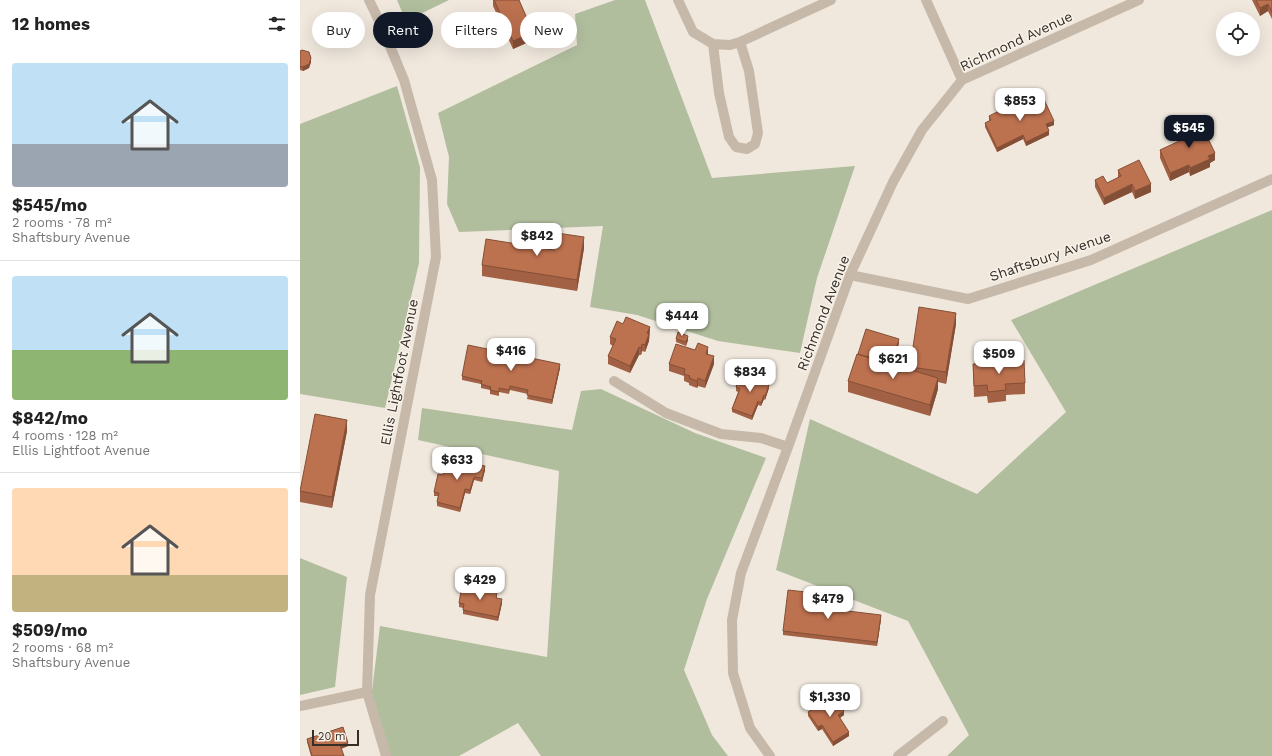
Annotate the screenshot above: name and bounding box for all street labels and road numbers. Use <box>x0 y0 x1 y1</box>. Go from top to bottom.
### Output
street label: Richmond Avenue <box>957 8 1075 74</box>
street label: Shaftsbury Avenue <box>987 228 1113 284</box>
street label: Richmond Avenue <box>794 253 852 373</box>
street label: Ellis Lightfoot Avenue <box>377 298 421 446</box>

